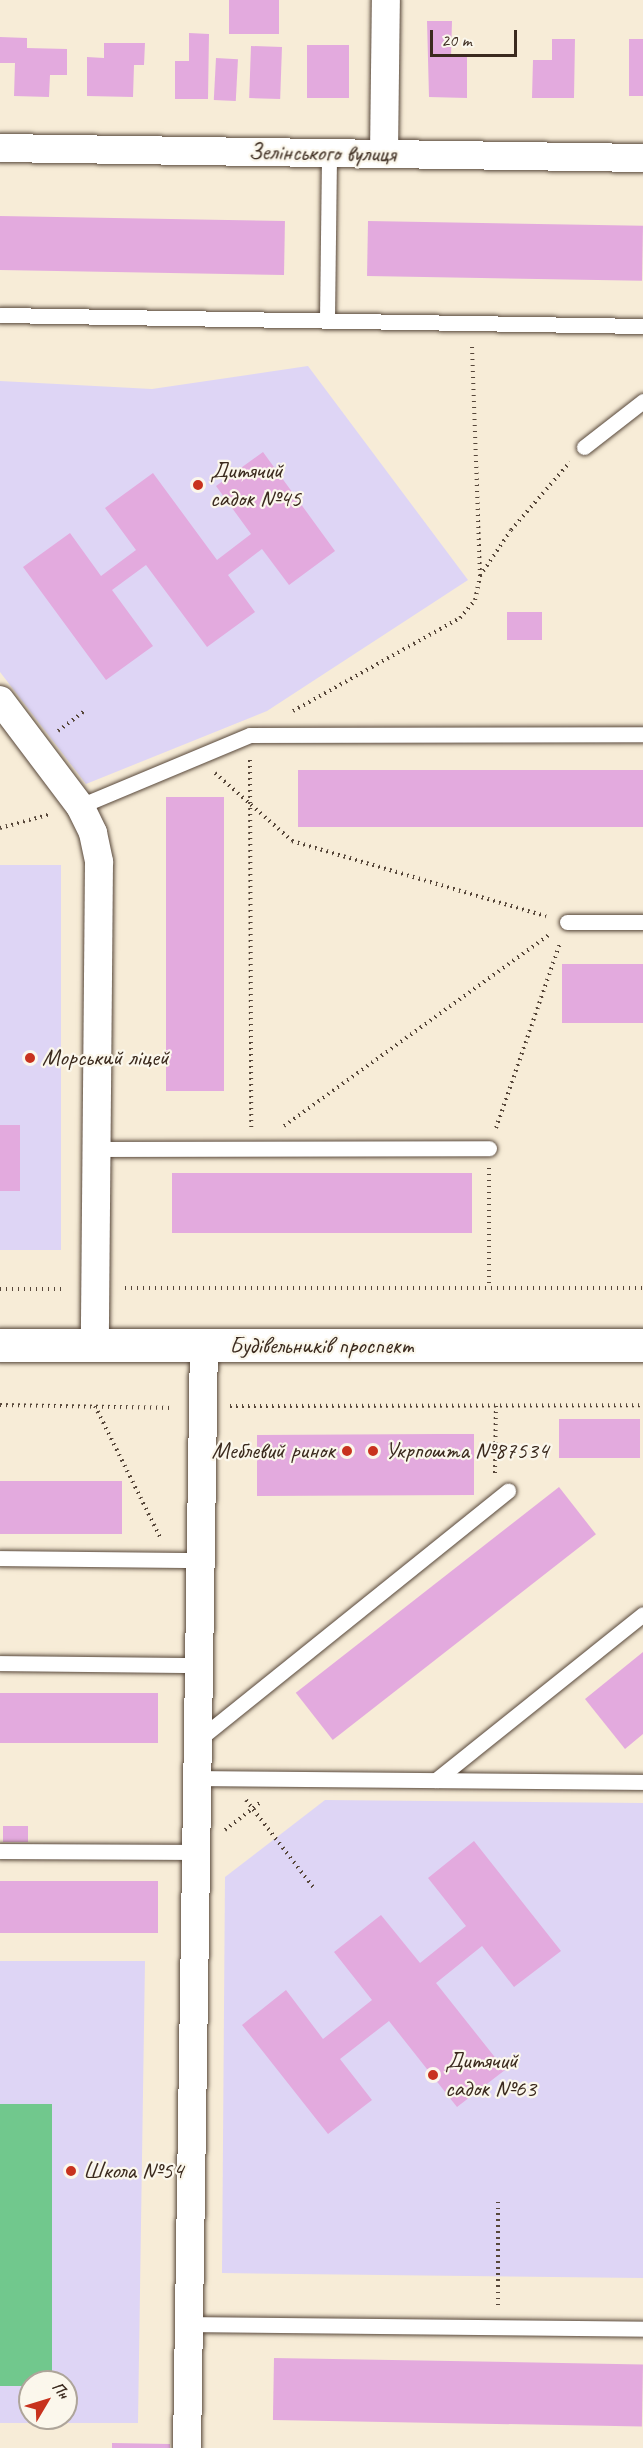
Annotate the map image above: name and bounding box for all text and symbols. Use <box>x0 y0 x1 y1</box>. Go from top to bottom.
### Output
scale bar <box>433 18 520 56</box>
text: 20 m <box>441 29 472 51</box>
street label: Зелінського вулиця <box>248 137 396 169</box>
place label: Дитячий садок №45 <box>210 457 301 513</box>
marker: Дитячий садок №45 <box>191 478 205 492</box>
place label: Морський ліцей <box>42 1044 169 1072</box>
marker: Морський ліцей <box>23 1051 37 1065</box>
street label: Будівельників проспект <box>229 1332 413 1360</box>
place label: Меблевий ринок <box>211 1437 335 1465</box>
place label: Укрпошта №87534 <box>385 1437 549 1465</box>
marker: Меблевий ринок <box>340 1444 354 1458</box>
marker: Укрпошта №87534 <box>366 1444 380 1458</box>
place label: Дитячий садок №63 <box>445 2047 536 2103</box>
marker: Дитячий садок №63 <box>426 2068 440 2082</box>
place label: Школа №54 <box>83 2157 183 2185</box>
marker: Школа №54 <box>64 2164 78 2178</box>
north arrow <box>18 2370 78 2430</box>
text: Пн <box>48 2377 74 2403</box>

